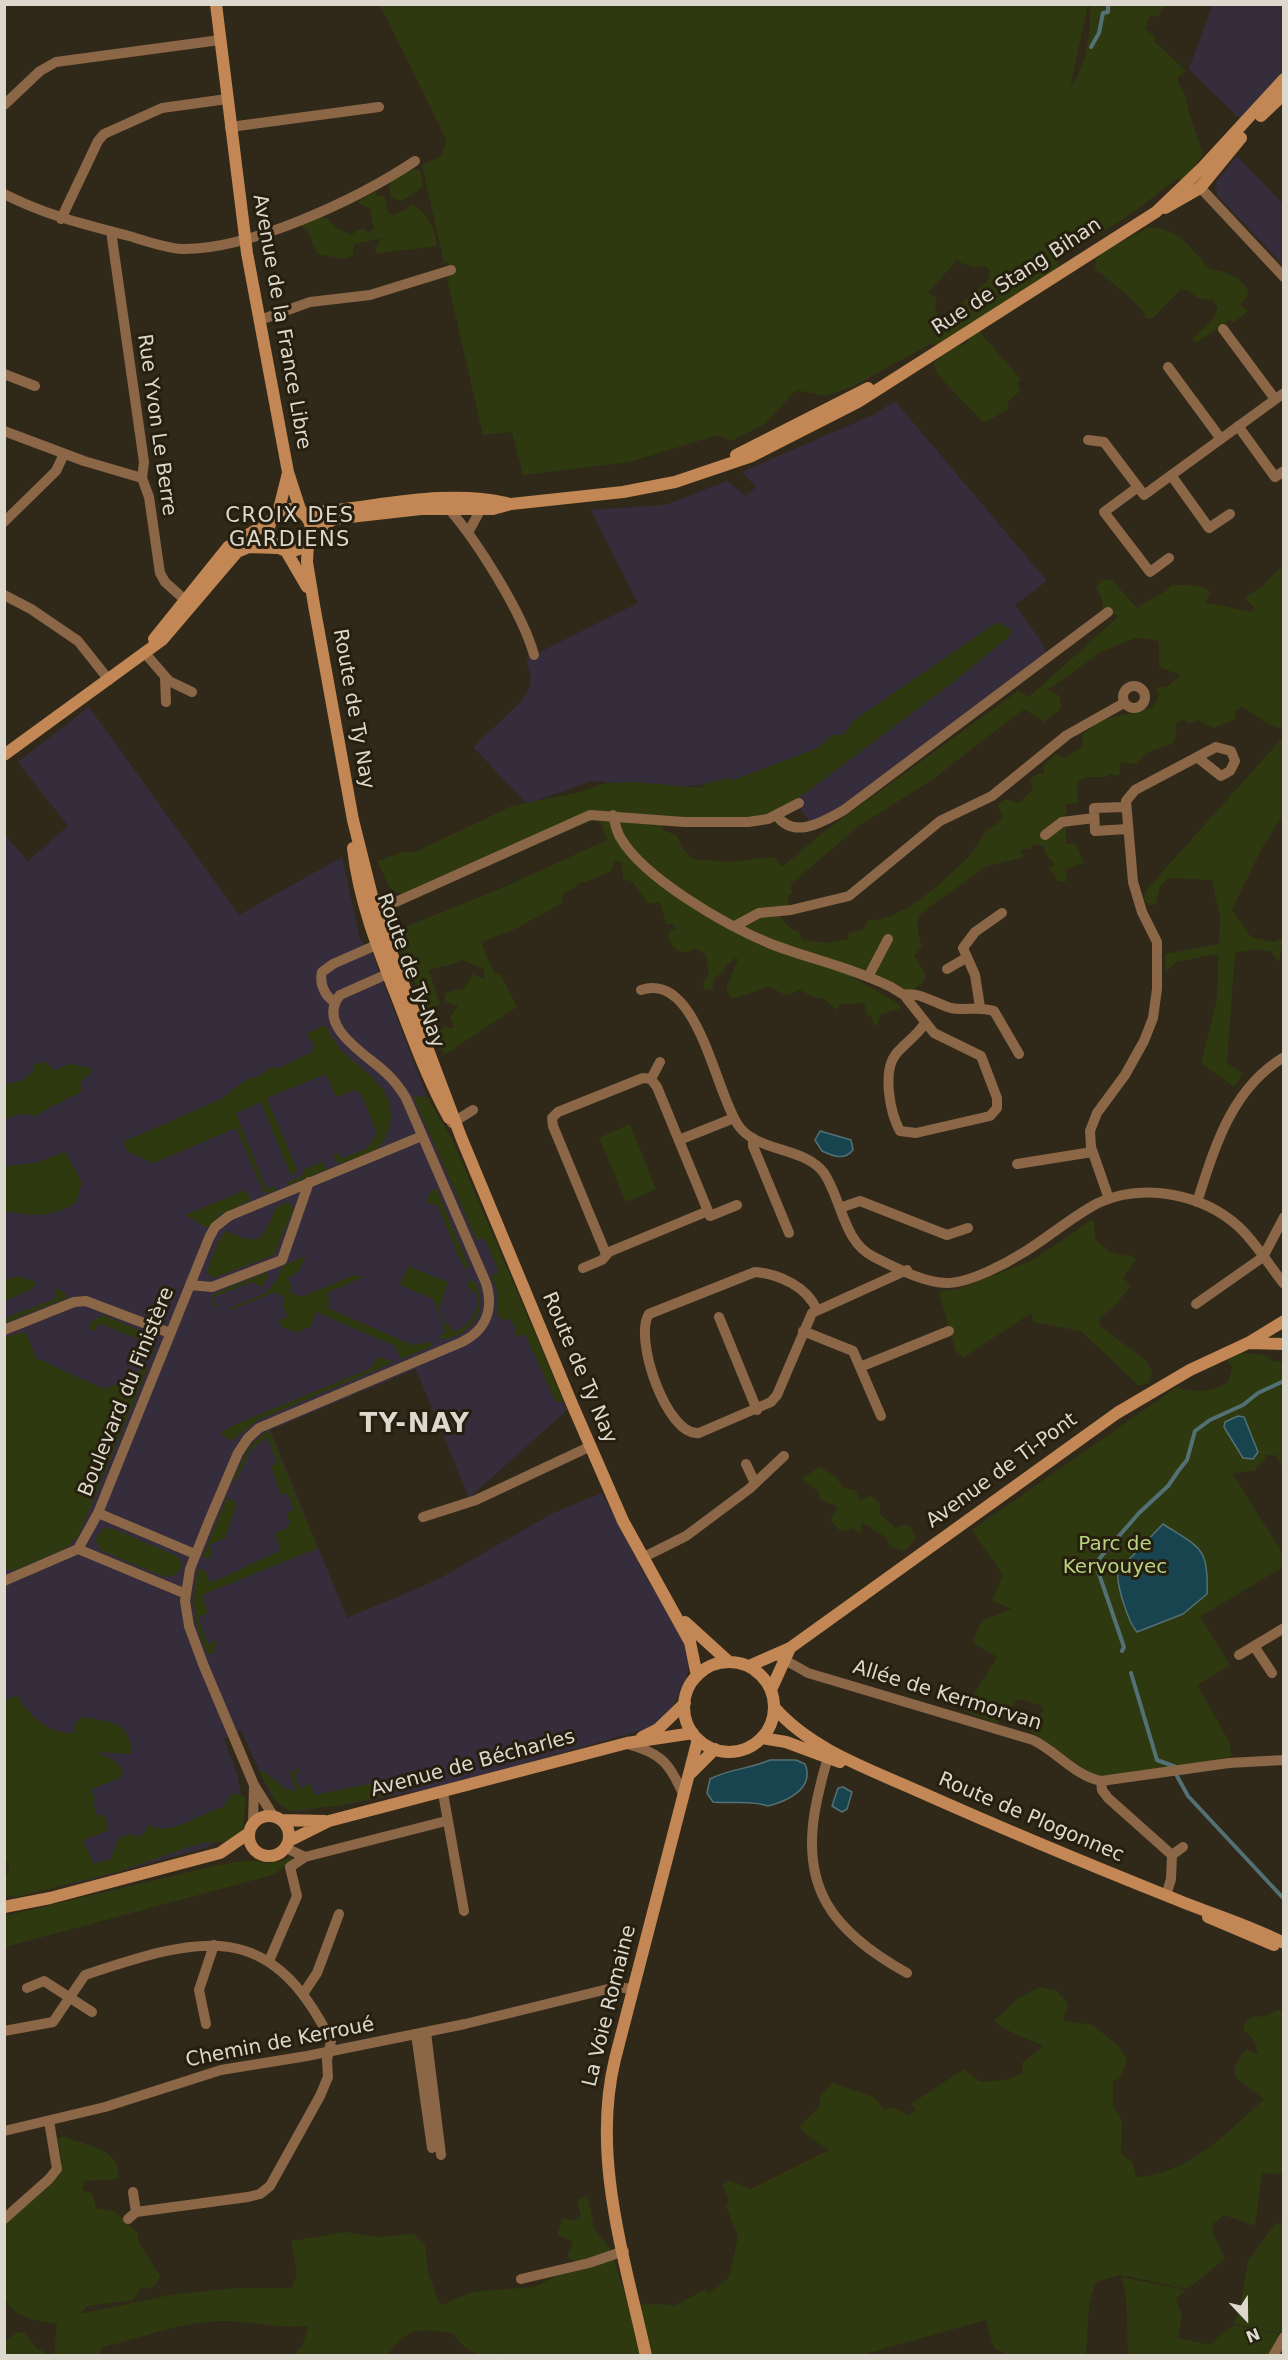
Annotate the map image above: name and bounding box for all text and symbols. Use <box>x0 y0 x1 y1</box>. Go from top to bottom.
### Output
street label: Avenue de la France Libre <box>247 193 315 451</box>
street label: Rue de Stang Bihan <box>928 213 1106 341</box>
street label: Rue Yvon Le Berre <box>131 333 181 517</box>
district label: CROIX DES GARDIENS <box>225 504 355 554</box>
street label: Route de Ty Nay <box>327 627 379 791</box>
street label: Route de Ty-Nay <box>371 890 449 1052</box>
street label: Boulevard du Finistère <box>74 1284 180 1500</box>
street label: Route de Ty Nay <box>536 1289 622 1447</box>
street label: Avenue de Ti-Pont <box>922 1408 1082 1534</box>
district label: TY-NAY <box>360 1409 470 1441</box>
park label: Parc de Kervouyec <box>1063 1533 1167 1580</box>
street label: Allée de Kermorvan <box>850 1656 1044 1736</box>
street label: Avenue de Bécharles <box>368 1725 578 1803</box>
street label: Route de Plogonnec <box>935 1768 1127 1868</box>
street label: La Voie Romaine <box>578 1923 642 2089</box>
street label: Chemin de Kerroué <box>184 2013 376 2073</box>
north arrow <box>1216 2288 1276 2348</box>
text: N <box>1243 2324 1263 2346</box>

